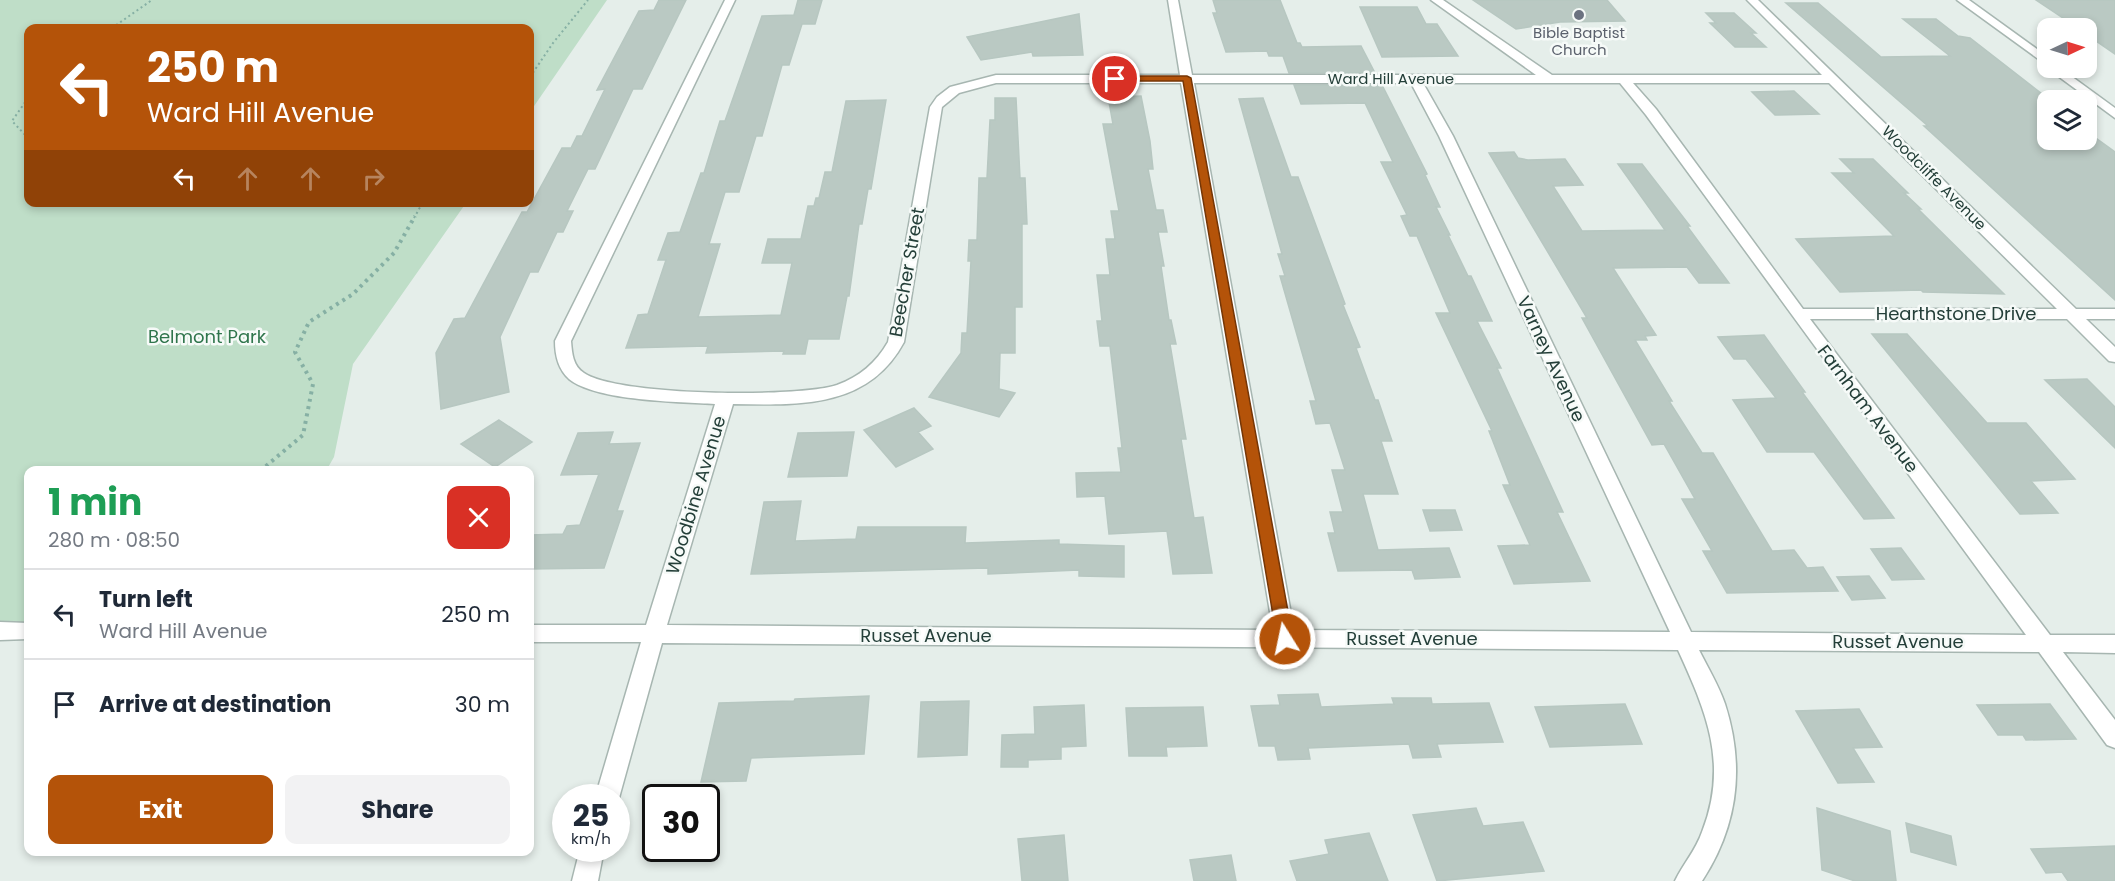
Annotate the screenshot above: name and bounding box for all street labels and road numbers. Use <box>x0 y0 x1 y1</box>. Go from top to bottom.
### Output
street label: Ward Hill Avenue <box>1328 68 1454 89</box>
street label: Woodcliffe Avenue <box>1877 121 1991 235</box>
street label: Beecher Street <box>883 205 930 339</box>
street label: Varney Avenue <box>1511 292 1592 426</box>
street label: Hearthstone Drive <box>1876 301 2036 326</box>
street label: Farnham Avenue <box>1812 340 1925 478</box>
street label: Woodbine Avenue <box>660 413 732 577</box>
street label: Russet Avenue <box>860 623 992 648</box>
street label: Russet Avenue <box>1346 626 1478 651</box>
street label: Russet Avenue <box>1832 629 1964 654</box>

